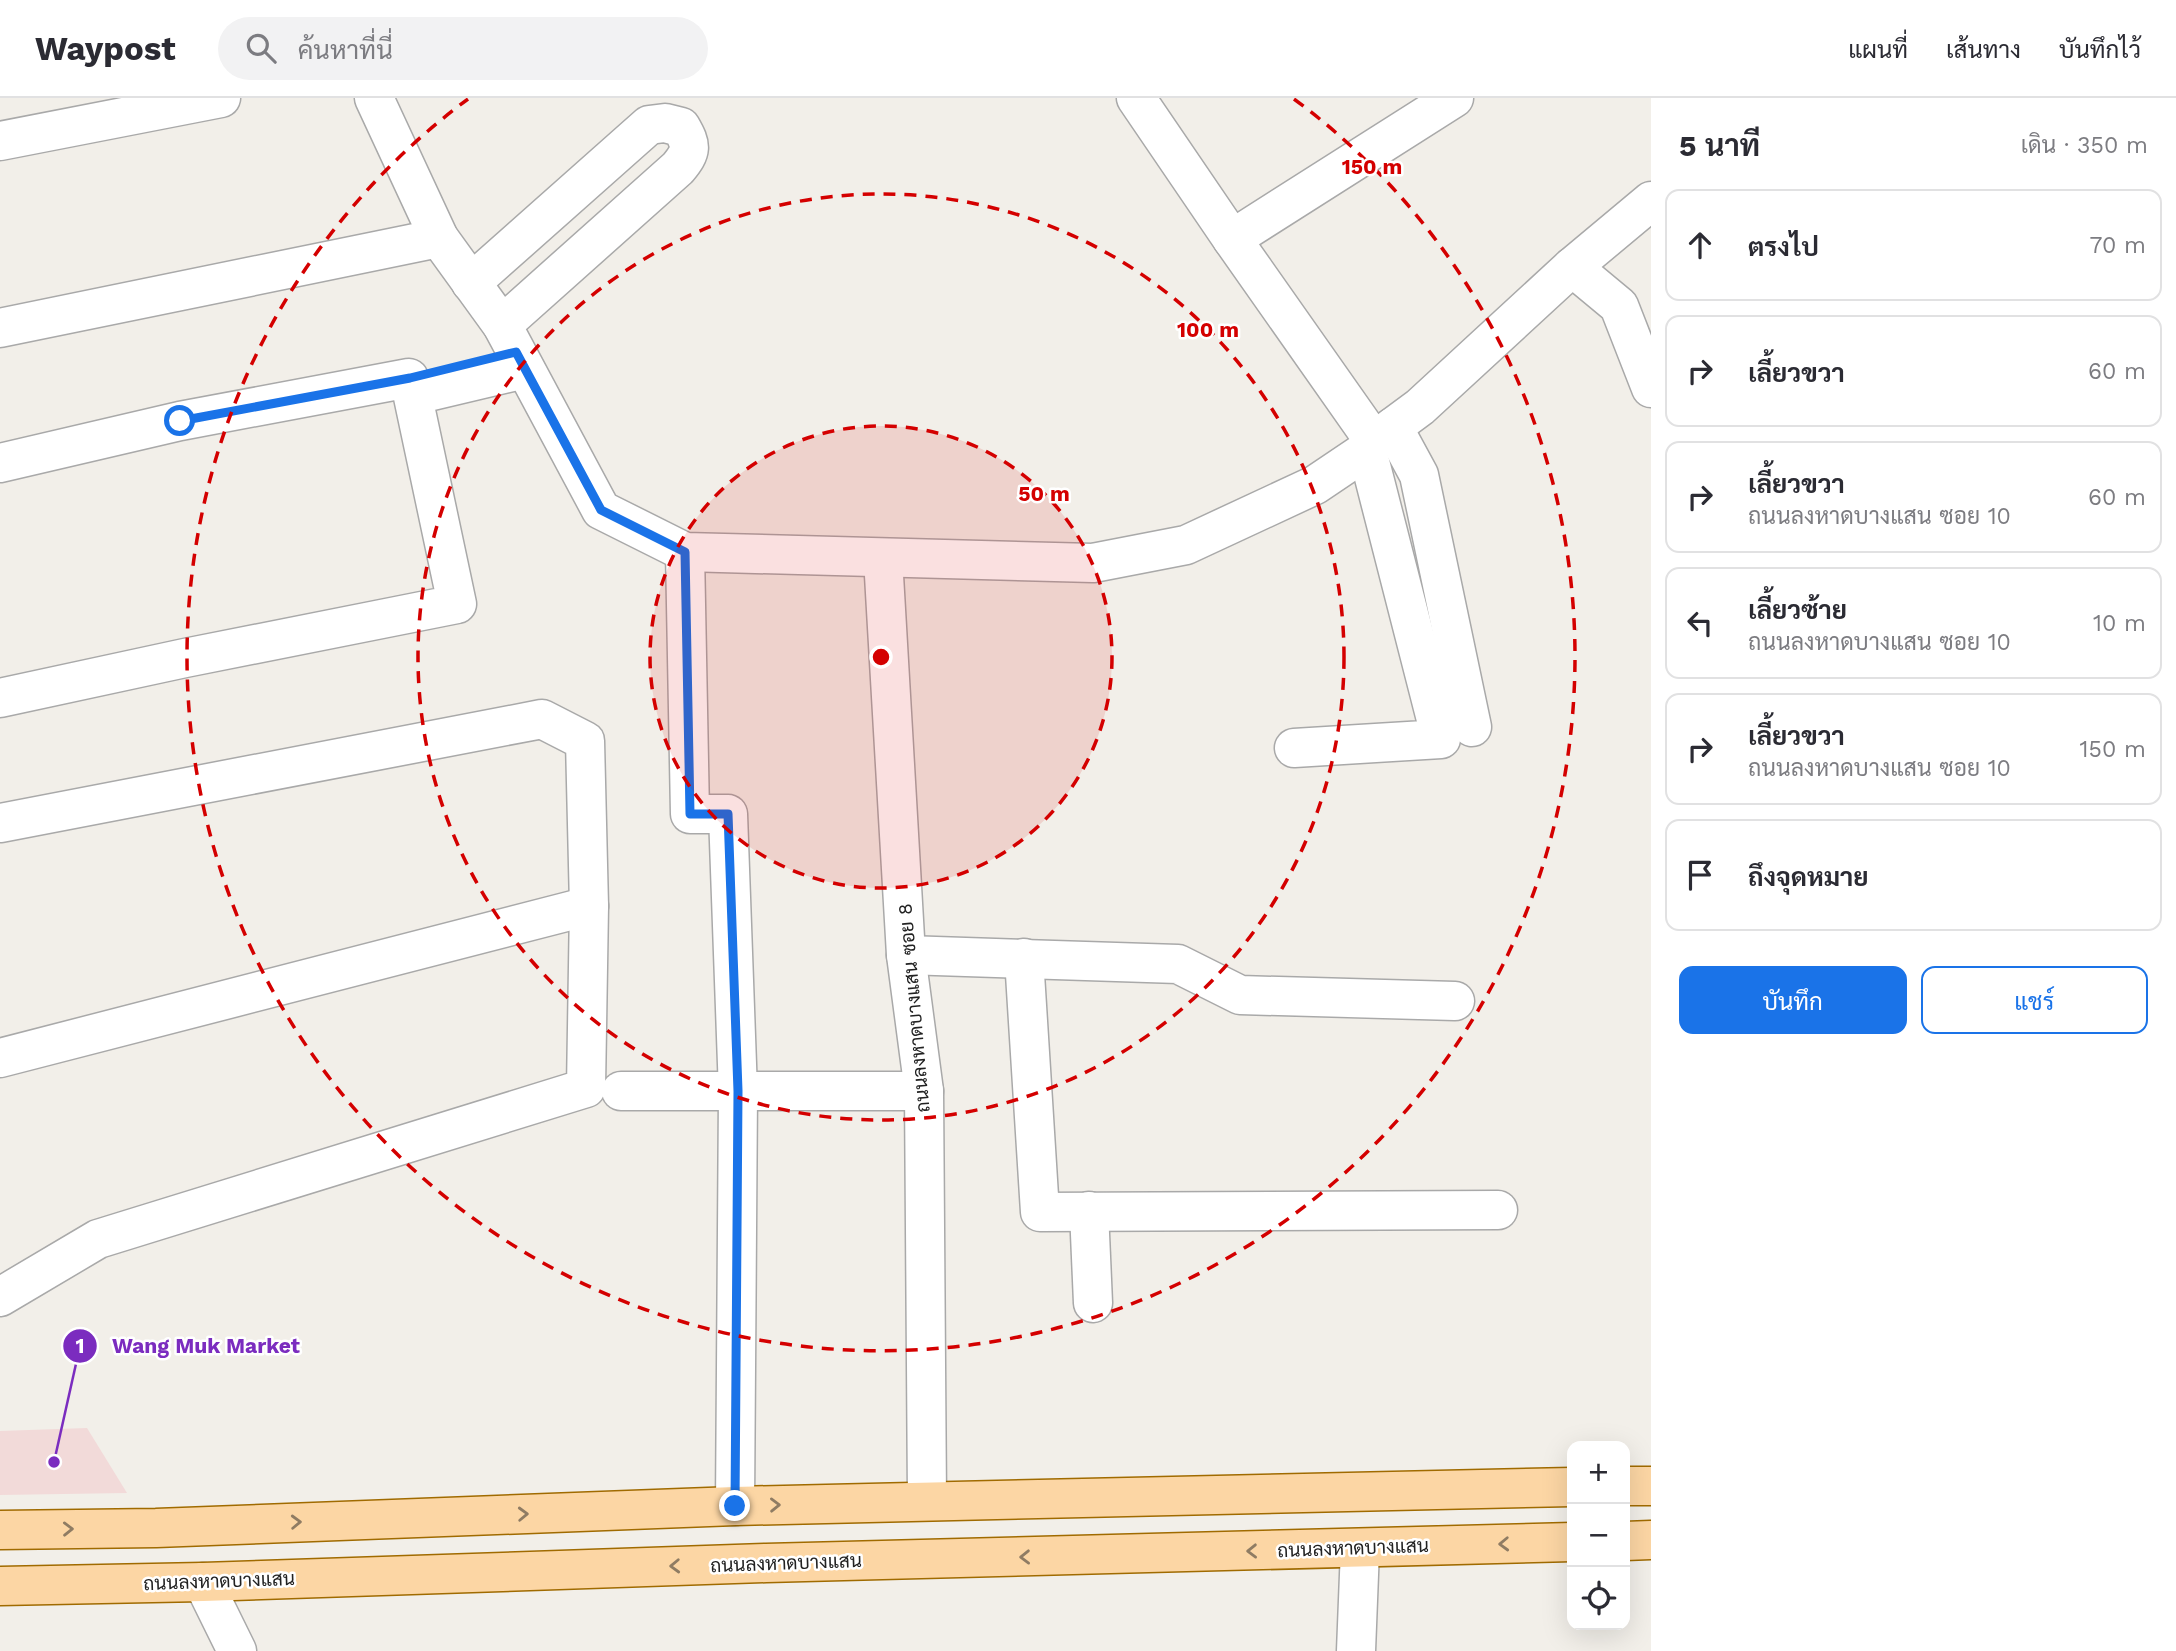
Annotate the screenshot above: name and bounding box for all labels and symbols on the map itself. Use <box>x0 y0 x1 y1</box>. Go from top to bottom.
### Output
text: 150 m <box>1342 154 1402 179</box>
text: 100 m <box>1177 317 1239 342</box>
route start <box>164 405 195 436</box>
text: 50 m <box>1018 481 1070 506</box>
centre of rings <box>869 645 893 669</box>
street label: ถนนลงหาดบางแสน ซอย 8 <box>893 902 935 1114</box>
callout: Wang Muk Market <box>63 1325 314 1367</box>
text: 1 <box>75 1333 85 1358</box>
text: Wang Muk Market <box>112 1333 300 1358</box>
route end <box>719 1490 750 1521</box>
one-way arrow <box>770 1497 781 1513</box>
one-way arrow <box>518 1506 529 1521</box>
one-way arrow <box>290 1515 301 1530</box>
one-way arrow <box>63 1521 74 1537</box>
street label: ถนนลงหาดบางแสน <box>1277 1534 1429 1562</box>
one-way arrow <box>1498 1537 1509 1552</box>
one-way arrow <box>1246 1543 1257 1559</box>
street label: ถนนลงหาดบางแสน <box>710 1549 862 1577</box>
one-way arrow <box>1019 1549 1030 1564</box>
one-way arrow <box>669 1558 680 1574</box>
street label: ถนนลงหาดบางแสน <box>143 1567 295 1595</box>

